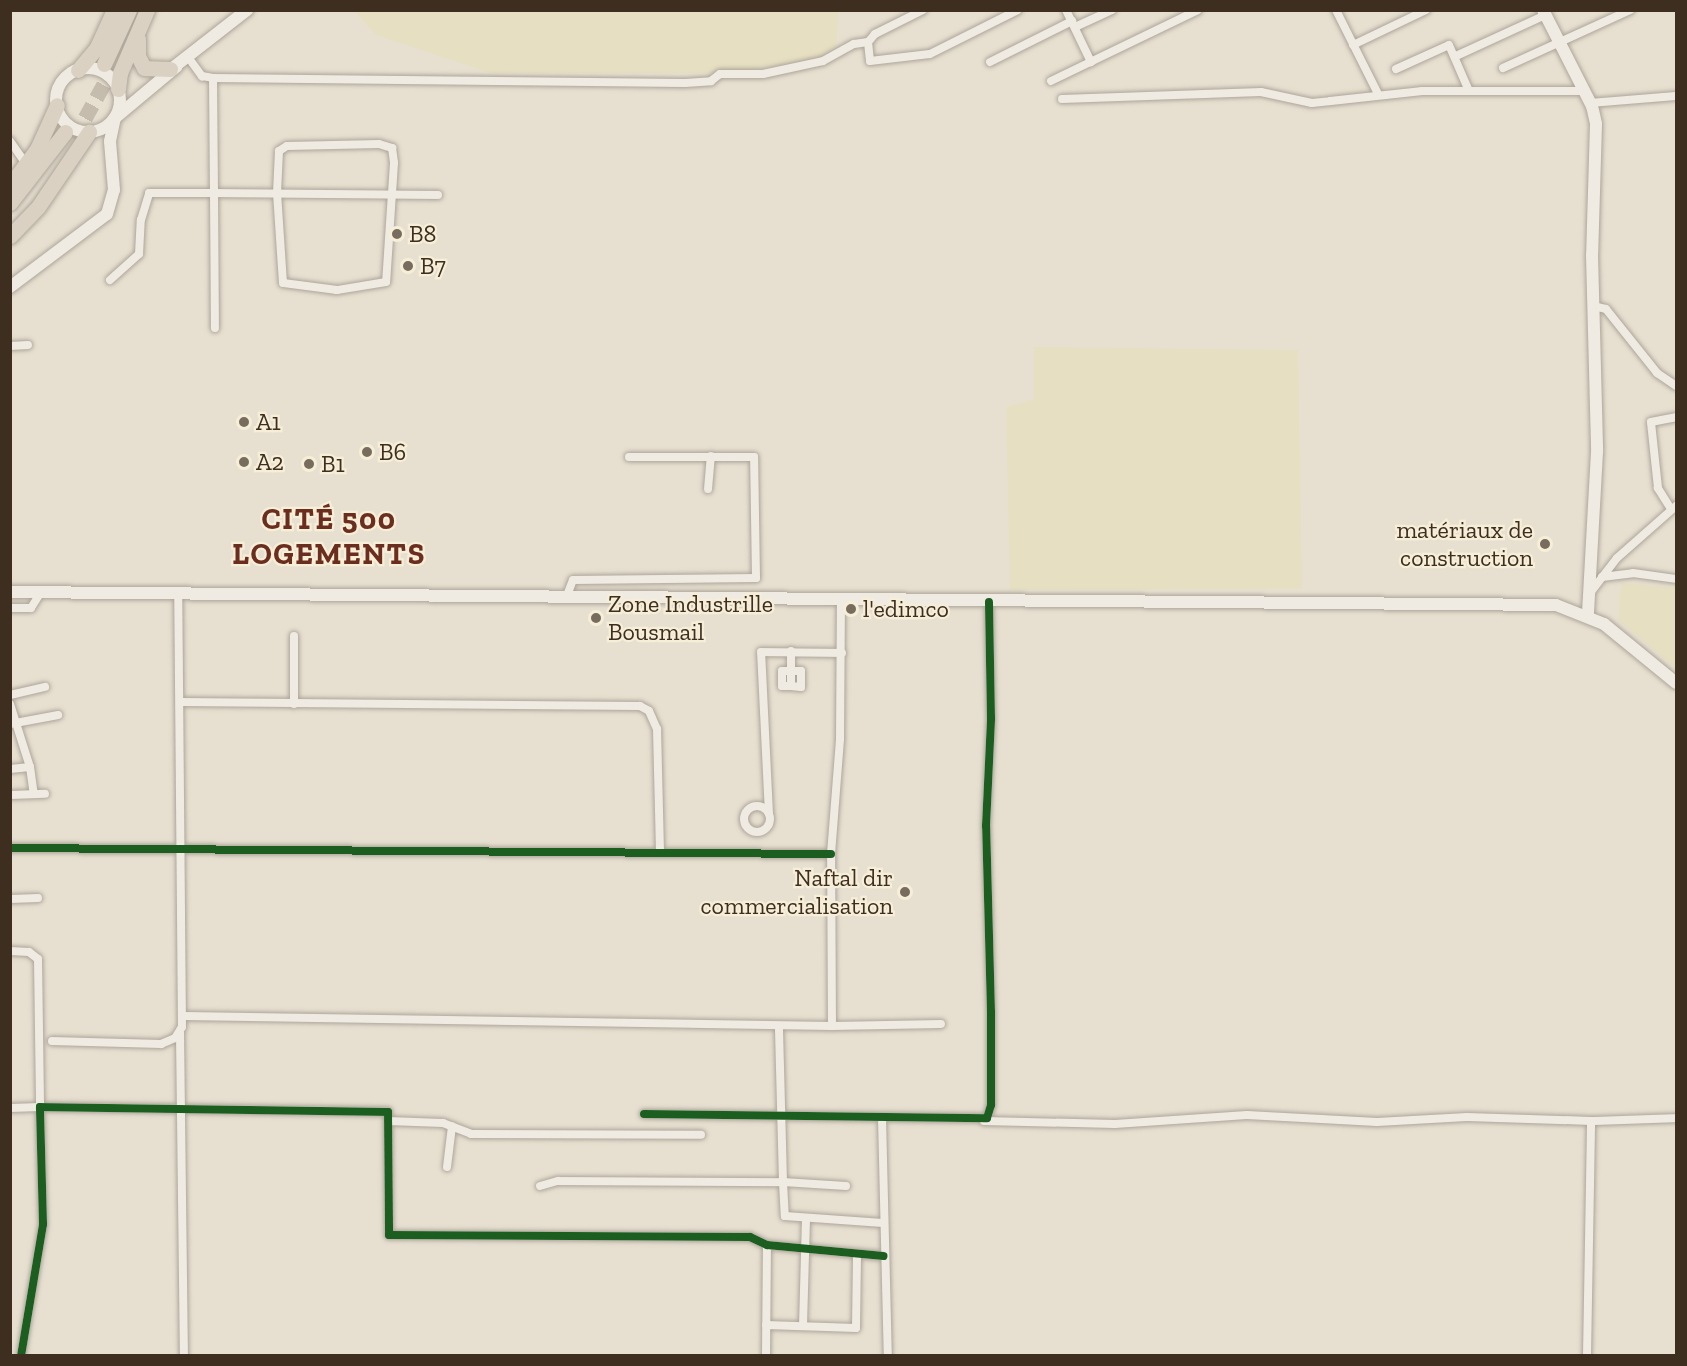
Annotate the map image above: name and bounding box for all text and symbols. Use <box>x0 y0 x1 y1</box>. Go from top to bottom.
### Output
place label: B8 <box>409 220 436 248</box>
marker: B8 <box>390 227 404 241</box>
place label: B7 <box>420 252 446 280</box>
marker: B7 <box>401 259 415 273</box>
place label: A1 <box>256 408 281 436</box>
marker: A1 <box>237 415 251 429</box>
place label: B6 <box>379 438 406 466</box>
marker: B6 <box>360 445 374 459</box>
place label: A2 <box>256 448 284 476</box>
place label: B1 <box>321 450 345 478</box>
marker: A2 <box>237 455 251 469</box>
marker: B1 <box>302 457 316 471</box>
district label: CITÉ 500 LOGEMENTS <box>232 501 426 572</box>
place label: matériaux de construction <box>1396 516 1533 572</box>
marker: matériaux de construction <box>1538 537 1552 551</box>
place label: Zone Industrille Bousmail <box>608 590 773 646</box>
place label: l'edimco <box>863 595 949 623</box>
marker: l'edimco <box>844 602 858 616</box>
marker: Zone Industrille Bousmail <box>589 611 603 625</box>
place label: Naftal dir commercialisation <box>701 864 893 920</box>
marker: Naftal dir commercialisation <box>898 885 912 899</box>

